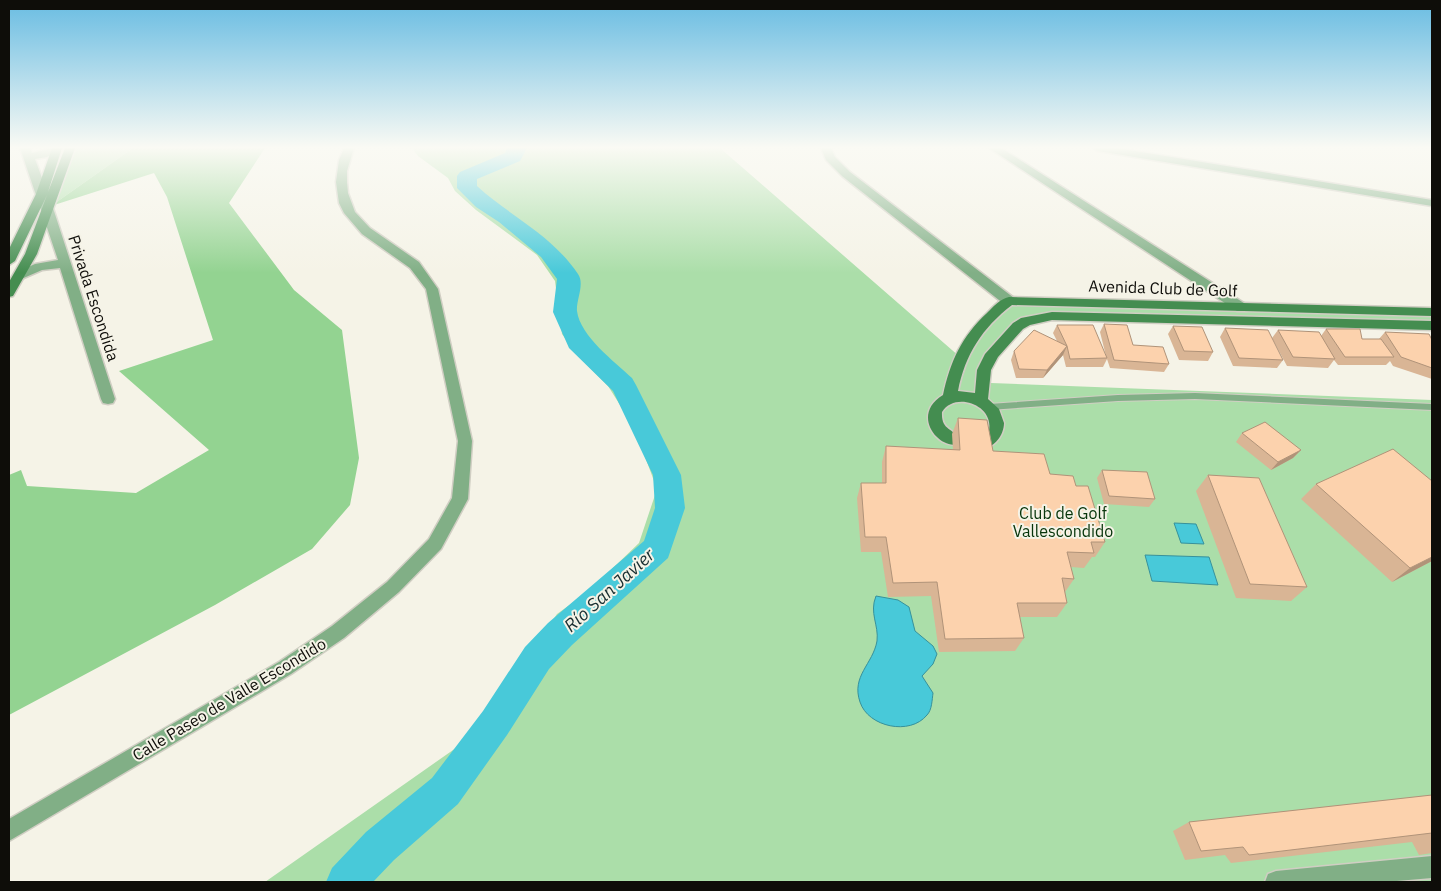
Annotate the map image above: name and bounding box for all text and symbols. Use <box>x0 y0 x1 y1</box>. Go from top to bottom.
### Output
street label: Privada Escondida <box>64 232 124 364</box>
street label: Avenida Club de Golf <box>1088 275 1238 301</box>
park label: Club de Golf Vallescondido <box>1013 503 1113 541</box>
water label: Río San Javier <box>559 543 659 637</box>
street label: Calle Paseo de Valle Escondido <box>128 633 330 765</box>

